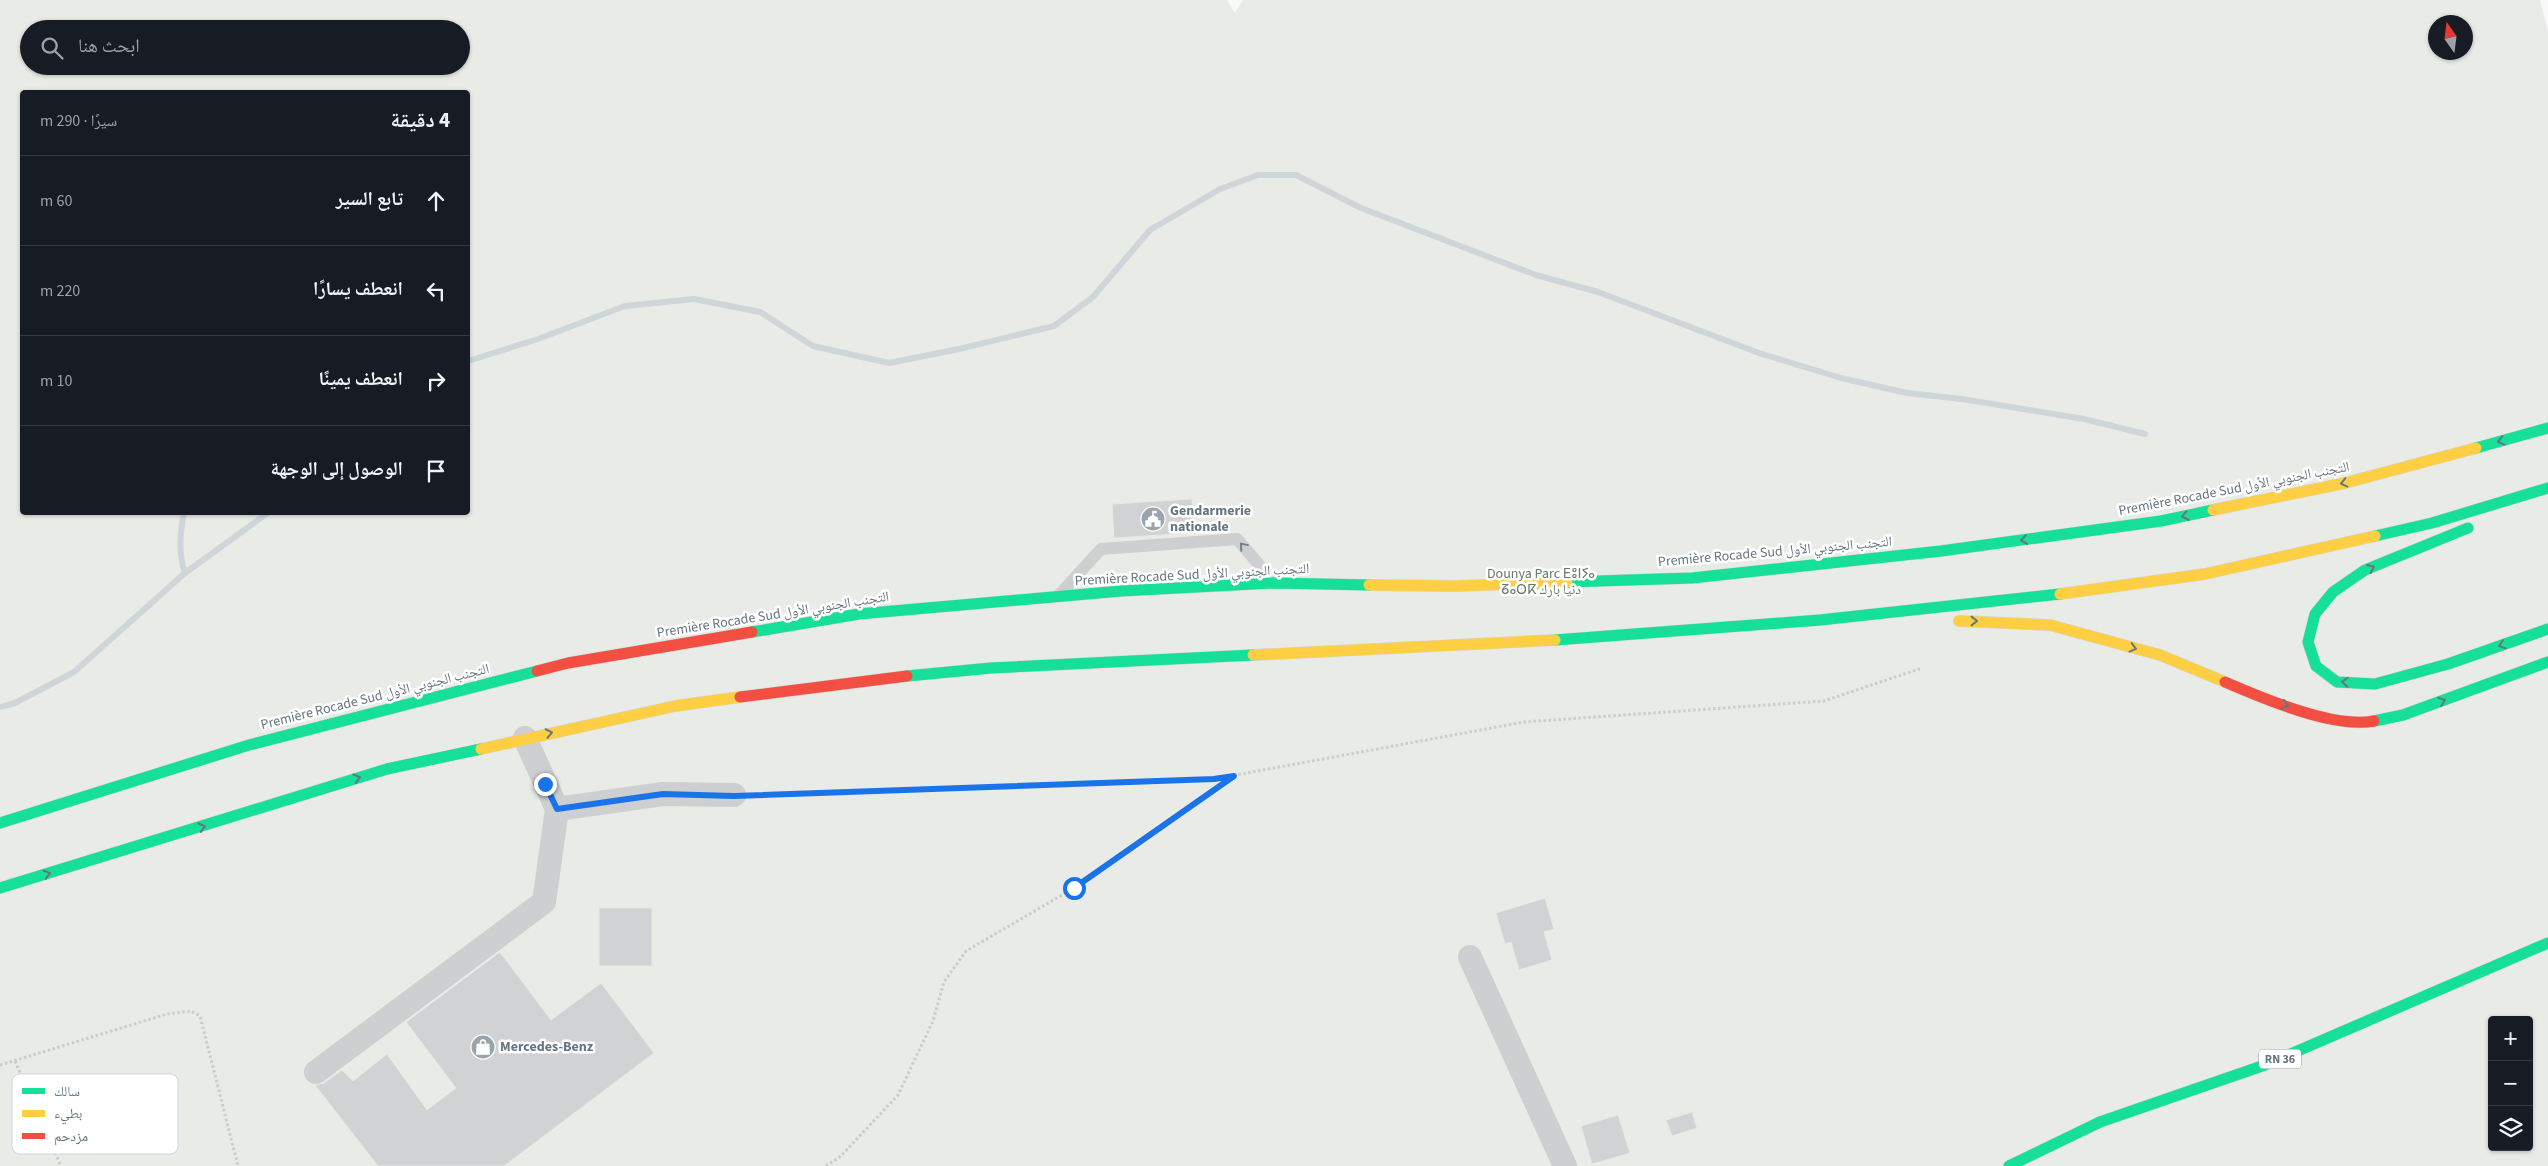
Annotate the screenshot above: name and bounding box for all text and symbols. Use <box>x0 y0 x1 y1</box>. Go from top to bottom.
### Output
north arrow <box>2428 15 2473 60</box>
search box <box>20 20 470 75</box>
text: ابحث هنا <box>78 33 140 60</box>
icon: search <box>38 34 66 62</box>
text: 4 دقيقة <box>391 105 450 135</box>
text: سيرًا · 290 m <box>40 110 117 132</box>
text: تابع السير <box>336 186 403 213</box>
icon: ahead <box>422 187 450 215</box>
text: 60 m <box>40 190 72 212</box>
text: انعطف يسارًا <box>313 276 403 303</box>
icon: left <box>422 277 450 305</box>
text: 220 m <box>40 280 80 302</box>
text: انعطف يمينًا <box>319 366 403 393</box>
icon: right <box>422 367 450 395</box>
text: 10 m <box>40 370 72 392</box>
one-way arrow <box>2497 435 2506 445</box>
text: الوصول إلى الوجهة <box>270 456 403 483</box>
icon: arrive <box>422 457 450 485</box>
street label: Première Rocade Sud التجنب الجنوبي الأول <box>2117 457 2351 522</box>
one-way arrow <box>2340 477 2349 488</box>
place label: Gendarmerie nationale <box>1170 501 1251 537</box>
public building icon: Gendarmerie nationale <box>1140 506 1166 532</box>
one-way arrow <box>2181 510 2189 521</box>
street label: Première Rocade Sud التجنب الجنوبي الأول <box>1657 532 1893 573</box>
one-way arrow <box>2020 534 2029 544</box>
one-way arrow <box>1240 543 1248 552</box>
street label: Première Rocade Sud التجنب الجنوبي الأول <box>1074 559 1310 592</box>
park label: Dounya Parc ⴹⵓⵏⵢⴰ ⵒⴰⵔⴽ دنيا بارك <box>1487 564 1595 600</box>
one-way arrow <box>2366 564 2375 575</box>
street label: Première Rocade Sud التجنب الجنوبي الأول <box>655 587 891 644</box>
one-way arrow <box>1970 616 1978 626</box>
one-way arrow <box>2498 639 2507 649</box>
one-way arrow <box>2129 642 2137 652</box>
street label: Première Rocade Sud التجنب الجنوبي الأول <box>259 659 492 736</box>
one-way arrow <box>2341 677 2349 688</box>
one-way arrow <box>2437 697 2446 707</box>
one-way arrow <box>2281 699 2289 709</box>
one-way arrow <box>545 728 554 739</box>
route end <box>534 773 557 796</box>
one-way arrow <box>352 774 361 784</box>
one-way arrow <box>197 822 206 832</box>
one-way arrow <box>42 870 50 880</box>
route start <box>1063 877 1086 900</box>
map controls <box>2488 1016 2533 1151</box>
button: + <box>2488 1016 2533 1061</box>
shop icon: Mercedes-Benz <box>470 1034 496 1060</box>
place label: Mercedes-Benz <box>500 1037 594 1057</box>
road number: RN 36 <box>2259 1050 2301 1068</box>
button: − <box>2488 1061 2533 1106</box>
legend <box>12 1074 178 1154</box>
text: سالك <box>54 1082 80 1102</box>
text: بطيء <box>54 1104 83 1125</box>
button: layers <box>2488 1106 2533 1151</box>
text: مزدحم <box>54 1127 88 1147</box>

